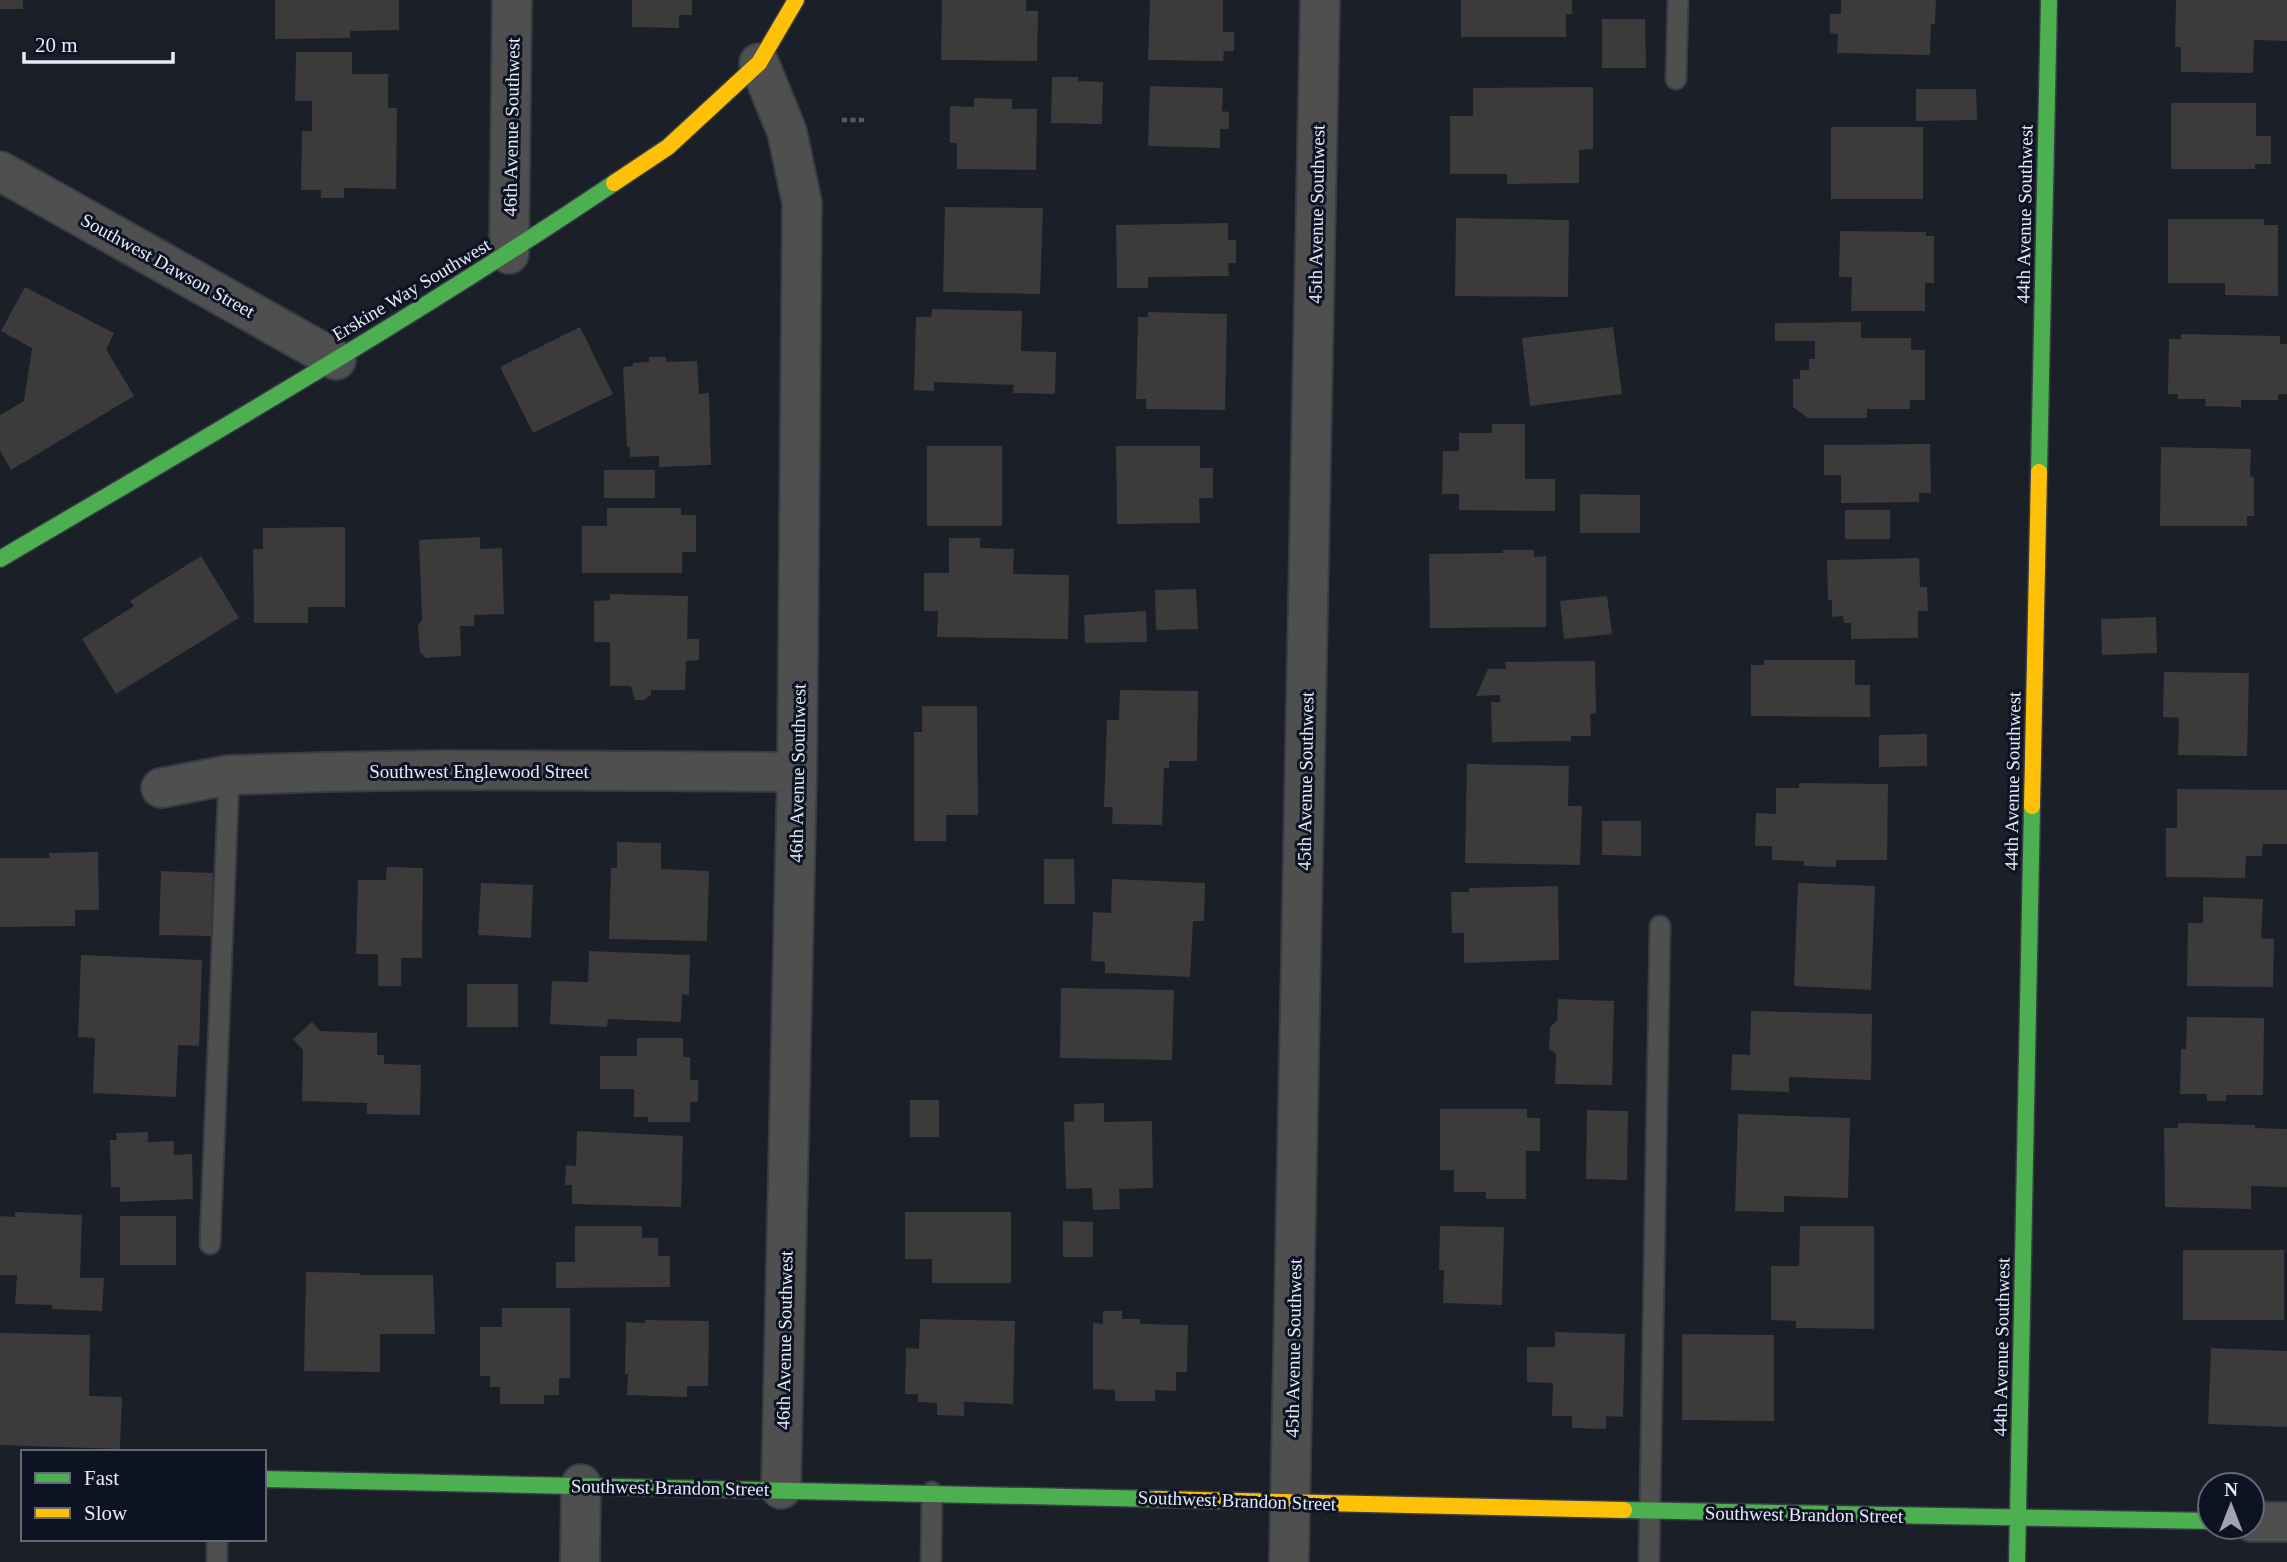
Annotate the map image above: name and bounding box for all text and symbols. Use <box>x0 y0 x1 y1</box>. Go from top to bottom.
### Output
scale bar <box>24 21 173 65</box>
text: 20 m <box>35 33 78 57</box>
street label: 46th Avenue Southwest <box>499 37 524 217</box>
street label: 45th Avenue Southwest <box>1304 124 1329 304</box>
street label: 44th Avenue Southwest <box>2012 124 2037 304</box>
street label: Southwest Dawson Street <box>77 209 259 322</box>
street label: Erskine Way Southwest <box>328 234 495 345</box>
street label: 46th Avenue Southwest <box>785 683 810 863</box>
street label: 45th Avenue Southwest <box>1293 691 1318 871</box>
street label: 44th Avenue Southwest <box>2000 691 2025 871</box>
street label: Southwest Englewood Street <box>369 761 589 782</box>
street label: 46th Avenue Southwest <box>772 1250 797 1430</box>
street label: 44th Avenue Southwest <box>1989 1257 2014 1437</box>
street label: 45th Avenue Southwest <box>1281 1258 1306 1438</box>
legend <box>21 1450 266 1541</box>
text: Fast <box>84 1466 119 1490</box>
north arrow <box>2196 1471 2266 1541</box>
street label: Southwest Brandon Street <box>571 1475 770 1500</box>
text: N <box>2224 1479 2238 1500</box>
street label: Southwest Brandon Street <box>1137 1487 1337 1514</box>
text: Slow <box>84 1501 128 1525</box>
street label: Southwest Brandon Street <box>1705 1502 1904 1527</box>

